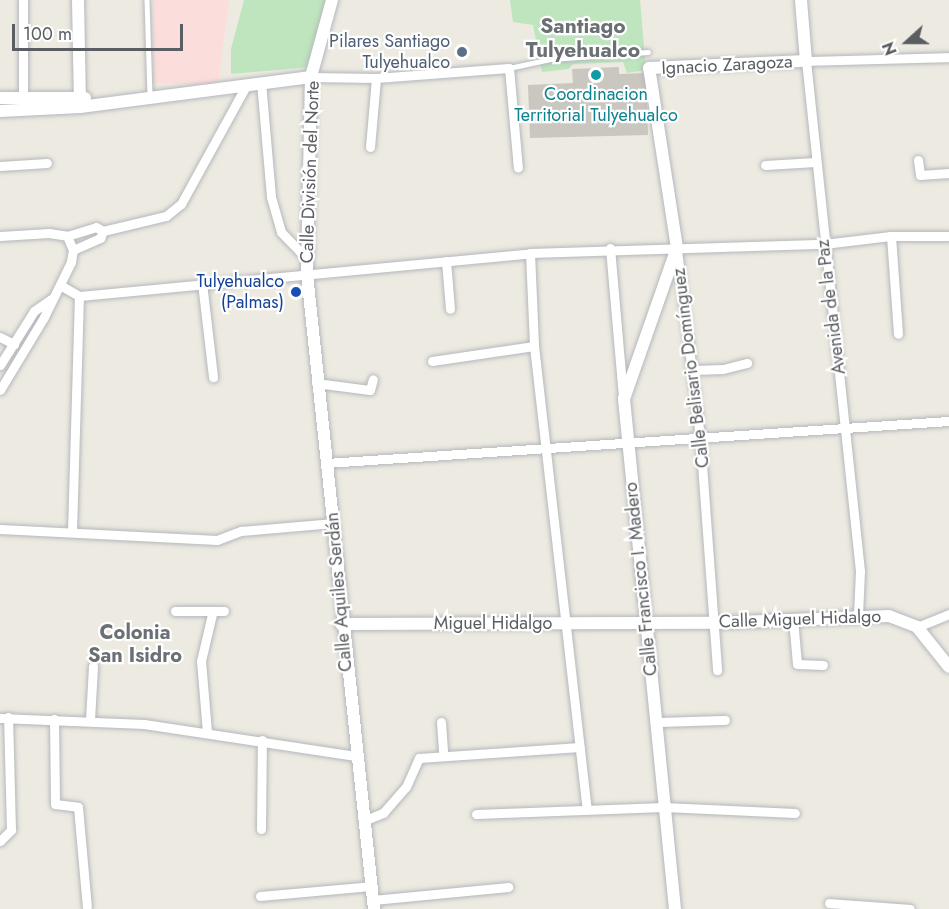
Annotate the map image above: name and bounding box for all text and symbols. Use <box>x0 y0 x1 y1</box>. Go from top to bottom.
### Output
scale bar <box>15 12 186 50</box>
north arrow <box>877 12 937 72</box>
district label: Santiago Tulyehualco <box>526 13 640 63</box>
text: 100 m <box>23 21 72 47</box>
place label: Pilares Santiago Tulyehualco <box>329 31 450 74</box>
text: N <box>877 39 903 59</box>
marker: Pilares Santiago Tulyehualco <box>455 45 469 59</box>
street label: Ignacio Zaragoza <box>661 51 793 79</box>
marker: Coordinacion Territorial Tulyehualco <box>589 68 603 82</box>
street label: Calle División del Norte <box>296 80 324 264</box>
place label: Coordinacion Territorial Tulyehualco <box>514 84 678 127</box>
street label: Avenida de la Paz <box>812 238 850 376</box>
street label: Calle Belisario Domínguez <box>668 267 714 469</box>
place label: Tulyehualco (Palmas) <box>196 271 284 314</box>
marker: Tulyehualco (Palmas) <box>289 285 303 299</box>
street label: Calle Francisco I. Madero <box>620 481 662 677</box>
street label: Calle Aquiles Serdán <box>321 511 357 673</box>
street label: Calle Miguel Hidalgo <box>718 605 882 633</box>
street label: Miguel Hidalgo <box>434 612 552 634</box>
district label: Colonia San Isidro <box>88 621 182 668</box>

